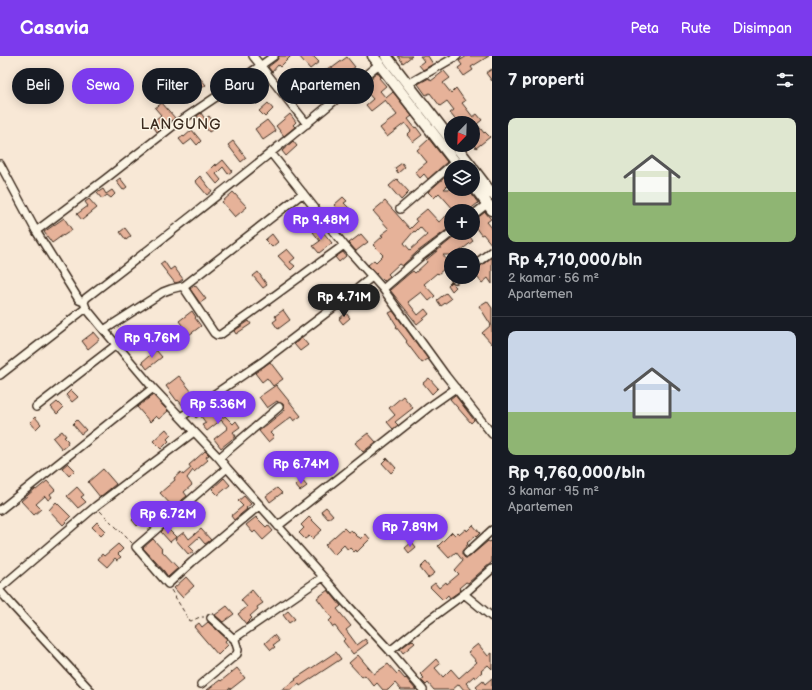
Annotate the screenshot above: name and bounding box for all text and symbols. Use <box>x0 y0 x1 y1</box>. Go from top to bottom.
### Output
text: Casavia <box>20 17 89 40</box>
text: Peta <box>630 20 659 37</box>
text: Rute <box>681 20 711 37</box>
text: Disimpan <box>733 20 792 37</box>
chip: Beli <box>12 68 64 104</box>
chip: Sewa <box>72 68 134 104</box>
chip: Filter <box>142 68 202 104</box>
chip: Baru <box>210 68 269 104</box>
chip: Apartemen <box>277 68 374 104</box>
icon: filters <box>774 69 796 91</box>
text: 7 properti <box>508 70 584 90</box>
district label: LANGUNG <box>141 115 221 134</box>
north arrow <box>444 116 480 152</box>
map controls <box>444 116 480 284</box>
icon: home <box>616 144 688 216</box>
button: layers <box>444 160 480 196</box>
button: + <box>444 204 480 240</box>
pin: Rp 9.48M <box>280 207 362 241</box>
text: Rp 9.48M <box>292 212 350 228</box>
button: − <box>444 248 480 284</box>
text: Rp 4,710,000/bln <box>508 250 642 270</box>
text: 2 kamar · 56 m² <box>508 270 599 286</box>
pin: Rp 4.71M <box>303 284 385 318</box>
text: Apartemen <box>508 286 573 302</box>
text: Rp 4.71M <box>317 289 371 305</box>
pin: Rp 9.76M <box>111 325 193 359</box>
text: Rp 9.76M <box>124 330 180 346</box>
icon: home <box>616 357 688 429</box>
pin: Rp 5.36M <box>177 391 259 425</box>
text: Rp 5.36M <box>190 396 246 412</box>
pin: Rp 6.74M <box>260 451 342 485</box>
text: Rp 6.74M <box>273 456 329 472</box>
text: Rp 9,760,000/bln <box>508 463 645 483</box>
text: 3 kamar · 95 m² <box>508 483 599 499</box>
text: Apartemen <box>508 499 573 515</box>
pin: Rp 6.72M <box>127 501 209 535</box>
text: Rp 6.72M <box>140 506 196 522</box>
pin: Rp 7.89M <box>369 514 451 548</box>
text: Rp 7.89M <box>382 519 438 535</box>

